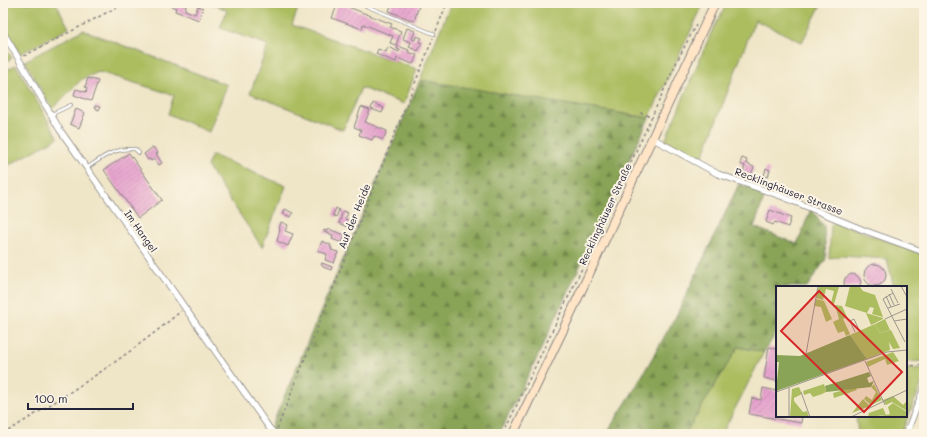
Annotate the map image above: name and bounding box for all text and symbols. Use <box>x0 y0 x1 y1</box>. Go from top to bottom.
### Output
street label: Recklinghäuser Straße <box>575 161 635 267</box>
street label: Recklinghäuser Strasse <box>733 164 845 218</box>
street label: Auf der Heide <box>335 181 373 251</box>
street label: Im Hangel <box>121 207 161 255</box>
inset map <box>776 286 907 417</box>
scale bar <box>28 385 133 411</box>
text: 100 m <box>34 390 68 406</box>

